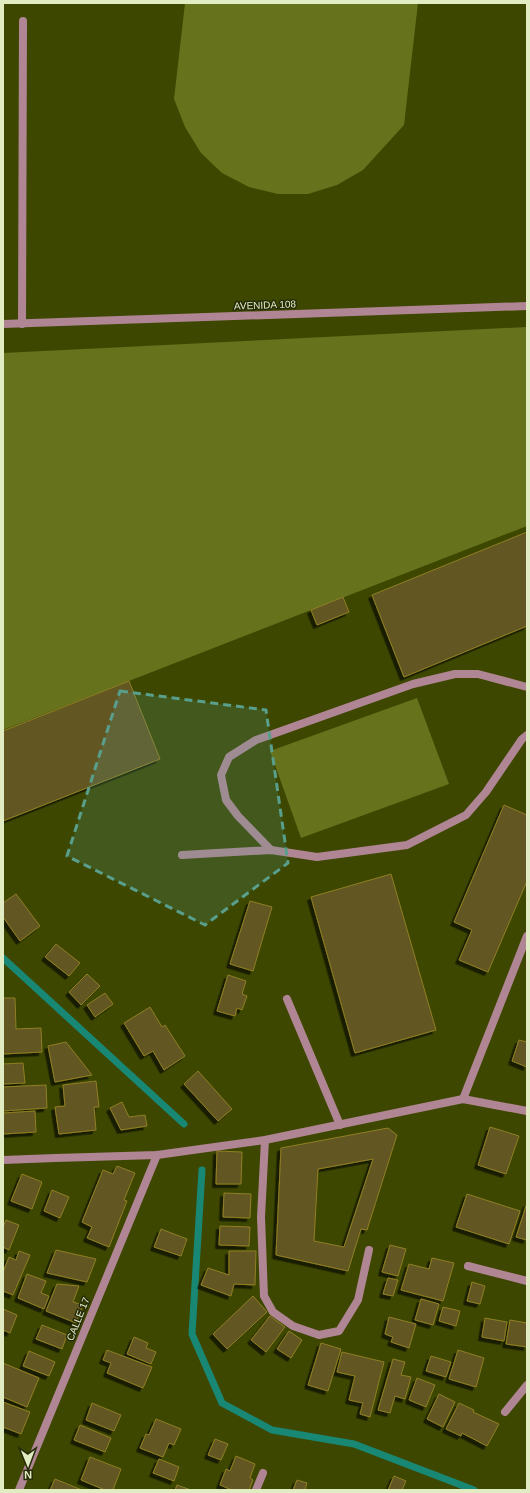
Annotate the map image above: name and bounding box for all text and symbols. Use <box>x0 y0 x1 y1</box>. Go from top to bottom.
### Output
street label: AVENIDA 108 <box>234 298 297 312</box>
street label: CALLE 17 <box>64 1295 92 1342</box>
north arrow <box>8 1445 48 1485</box>
text: N <box>24 1469 32 1481</box>

